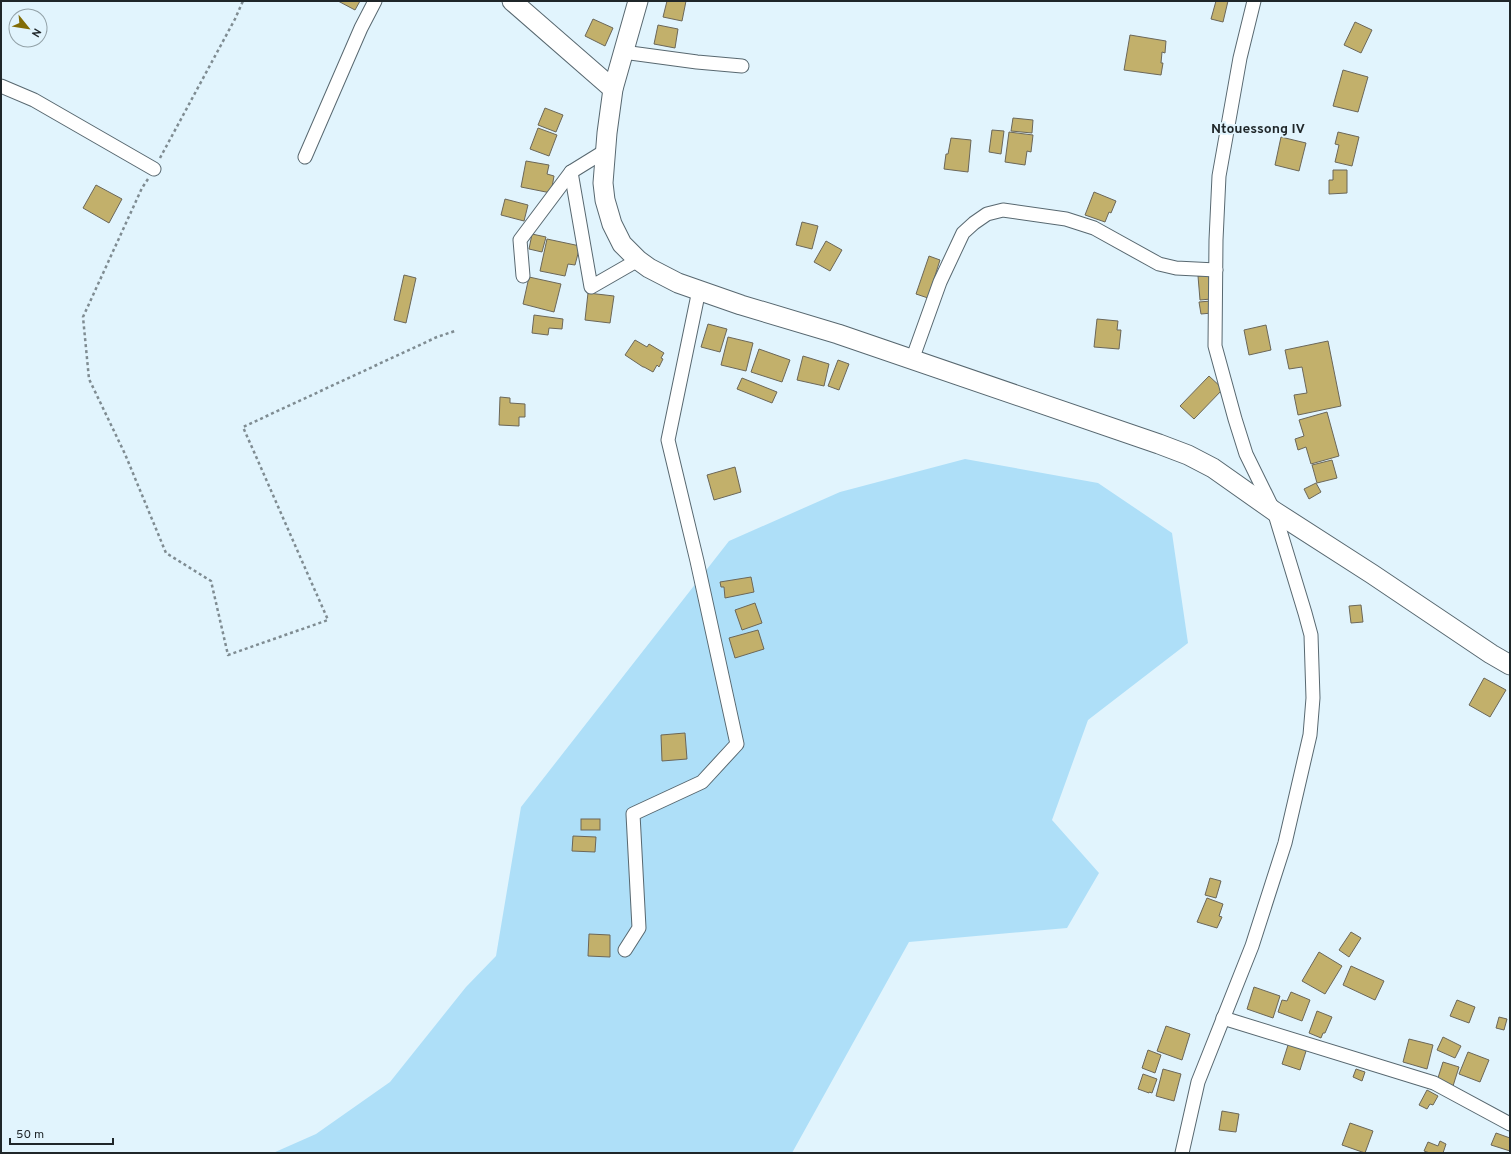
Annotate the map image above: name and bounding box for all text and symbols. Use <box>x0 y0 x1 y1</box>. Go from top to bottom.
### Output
north arrow <box>8 8 48 48</box>
text: N <box>28 26 44 39</box>
district label: Ntouessong IV <box>1211 121 1305 138</box>
scale bar <box>10 1120 113 1146</box>
text: 50 m <box>16 1127 44 1143</box>

